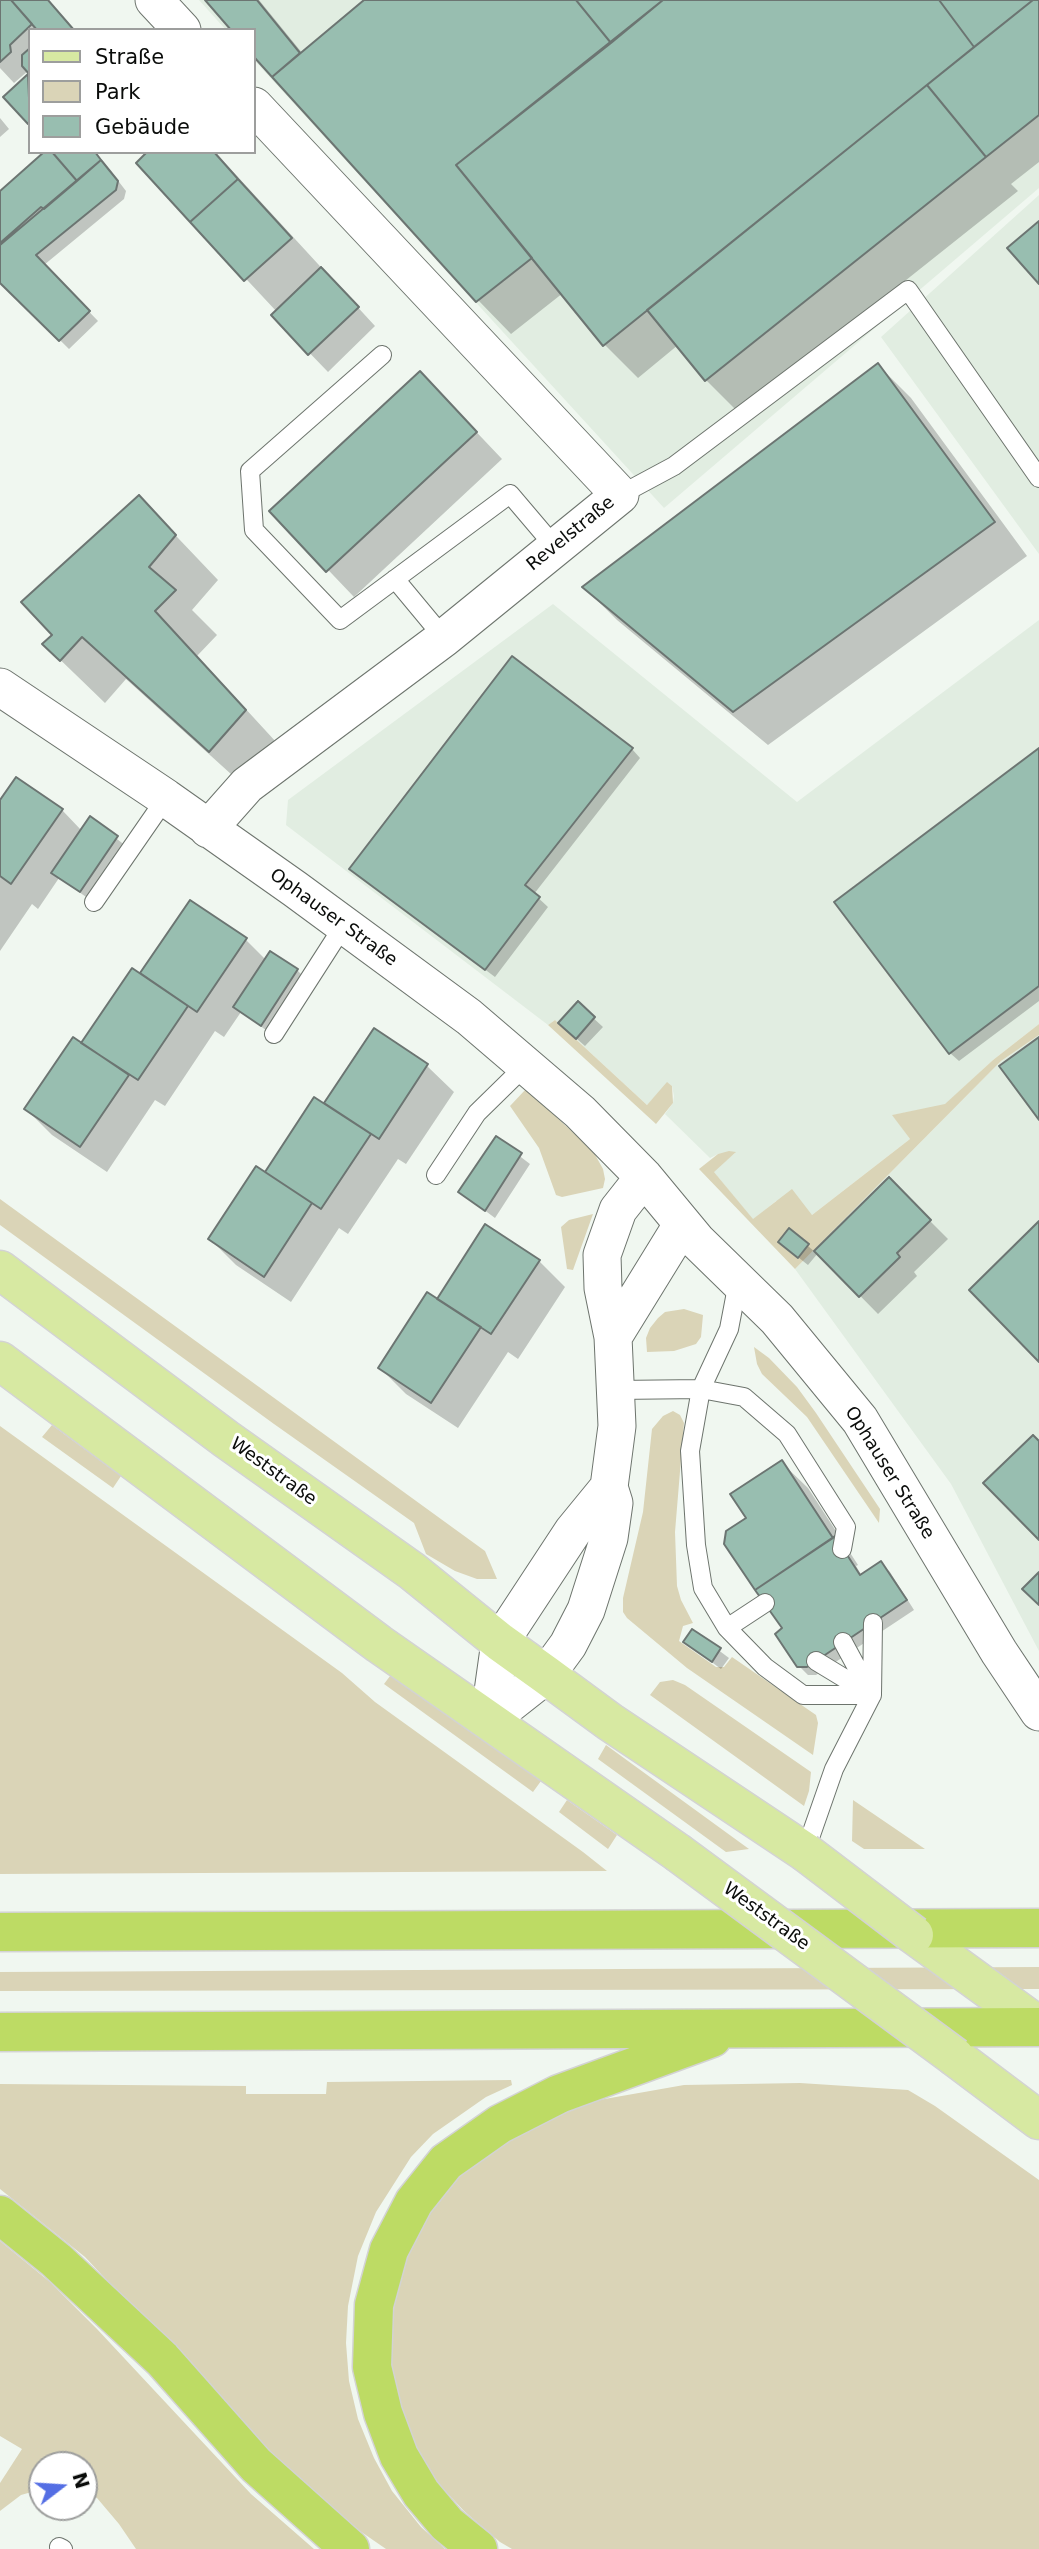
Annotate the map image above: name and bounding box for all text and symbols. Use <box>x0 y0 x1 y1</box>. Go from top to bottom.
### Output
legend <box>28 28 256 154</box>
text: Straße <box>95 45 164 69</box>
text: Park <box>95 80 140 104</box>
text: Gebäude <box>95 115 190 139</box>
street label: Revelstraße <box>523 492 619 576</box>
street label: Ophauser Straße <box>265 864 401 972</box>
street label: Ophauser Straße <box>839 1403 939 1543</box>
street label: Weststraße <box>226 1433 320 1511</box>
street label: Weststraße <box>719 1878 813 1956</box>
north arrow <box>28 2451 98 2521</box>
text: N <box>68 2470 94 2491</box>

